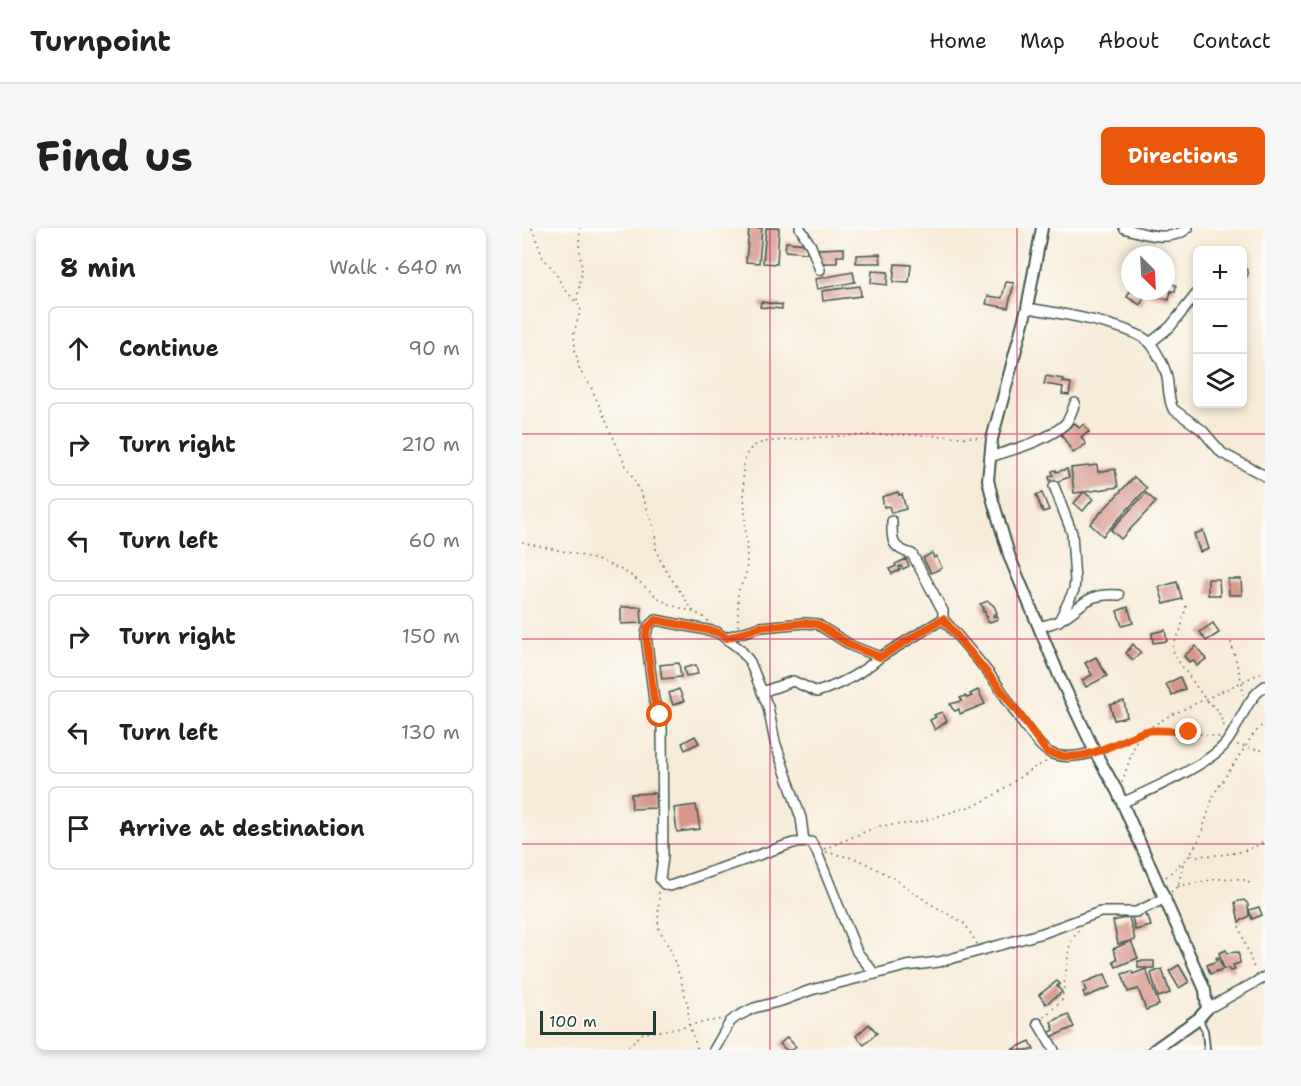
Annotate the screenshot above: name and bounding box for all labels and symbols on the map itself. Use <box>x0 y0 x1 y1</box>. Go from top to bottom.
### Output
north arrow <box>1121 246 1175 300</box>
route start <box>646 701 672 727</box>
route end <box>1175 718 1201 744</box>
scale bar <box>540 1008 656 1036</box>

